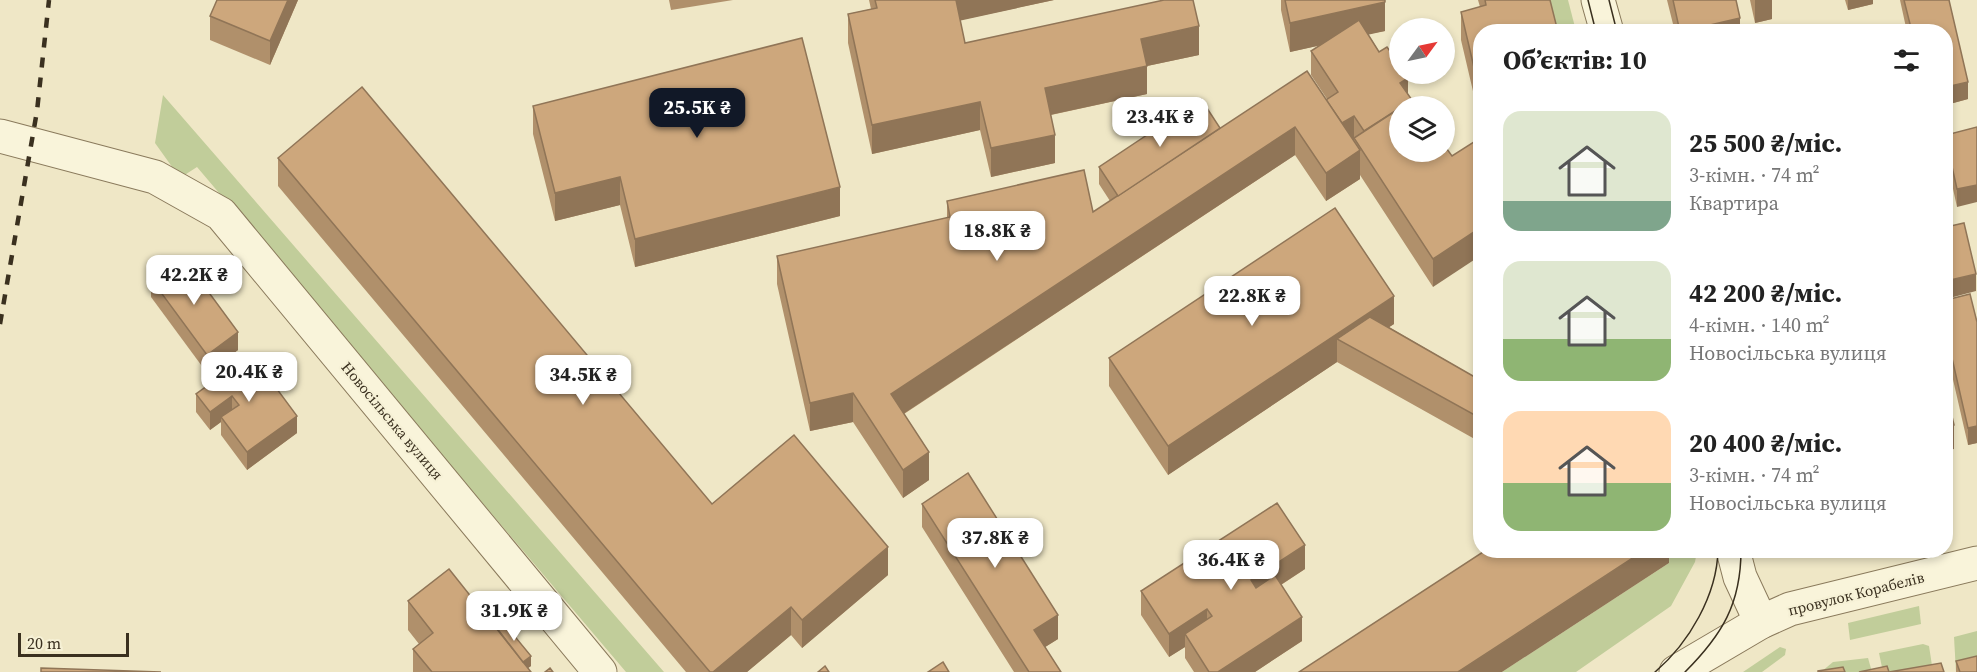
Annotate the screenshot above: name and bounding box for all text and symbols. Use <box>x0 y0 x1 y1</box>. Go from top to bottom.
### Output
north arrow <box>1389 18 1455 84</box>
map controls <box>1389 18 1455 162</box>
text: Об’єктів: 10 <box>1503 42 1647 78</box>
icon: filters <box>1890 44 1923 77</box>
pin: 25.5K ₴ <box>642 88 752 139</box>
text: 25.5K ₴ <box>663 93 731 121</box>
button: layers <box>1389 96 1455 162</box>
pin: 23.4K ₴ <box>1105 97 1215 148</box>
text: 23.4K ₴ <box>1126 102 1194 130</box>
text: 25 500 ₴/міс. <box>1689 125 1842 161</box>
icon: home <box>1551 135 1623 207</box>
text: 3-кімн. · 74 m² <box>1689 161 1820 189</box>
text: Квартира <box>1689 189 1779 217</box>
pin: 18.8K ₴ <box>942 211 1052 262</box>
text: 18.8K ₴ <box>963 216 1031 244</box>
pin: 42.2K ₴ <box>139 255 249 306</box>
text: 42.2K ₴ <box>160 260 228 288</box>
text: 42 200 ₴/міс. <box>1689 275 1842 311</box>
pin: 22.8K ₴ <box>1197 276 1307 327</box>
text: 22.8K ₴ <box>1218 281 1286 309</box>
icon: home <box>1551 285 1623 357</box>
text: 4-кімн. · 140 m² <box>1689 311 1830 339</box>
text: Новосільська вулиця <box>1689 339 1887 367</box>
pin: 20.4K ₴ <box>194 352 304 403</box>
pin: 34.5K ₴ <box>528 355 638 406</box>
text: 20.4K ₴ <box>215 357 283 385</box>
street label: Новосільська вулиця <box>337 357 448 484</box>
text: 34.5K ₴ <box>549 360 617 388</box>
text: 20 400 ₴/міс. <box>1689 425 1842 461</box>
icon: home <box>1551 435 1623 507</box>
text: 3-кімн. · 74 m² <box>1689 461 1820 489</box>
text: Новосільська вулиця <box>1689 489 1887 517</box>
pin: 37.8K ₴ <box>940 518 1050 569</box>
text: 37.8K ₴ <box>961 523 1029 551</box>
pin: 36.4K ₴ <box>1176 540 1286 591</box>
text: 36.4K ₴ <box>1197 545 1265 573</box>
street label: провулок Корабелів <box>1786 566 1926 621</box>
pin: 31.9K ₴ <box>459 591 569 642</box>
text: 31.9K ₴ <box>480 596 548 624</box>
scale bar <box>18 630 129 658</box>
text: 20 m <box>27 632 61 654</box>

